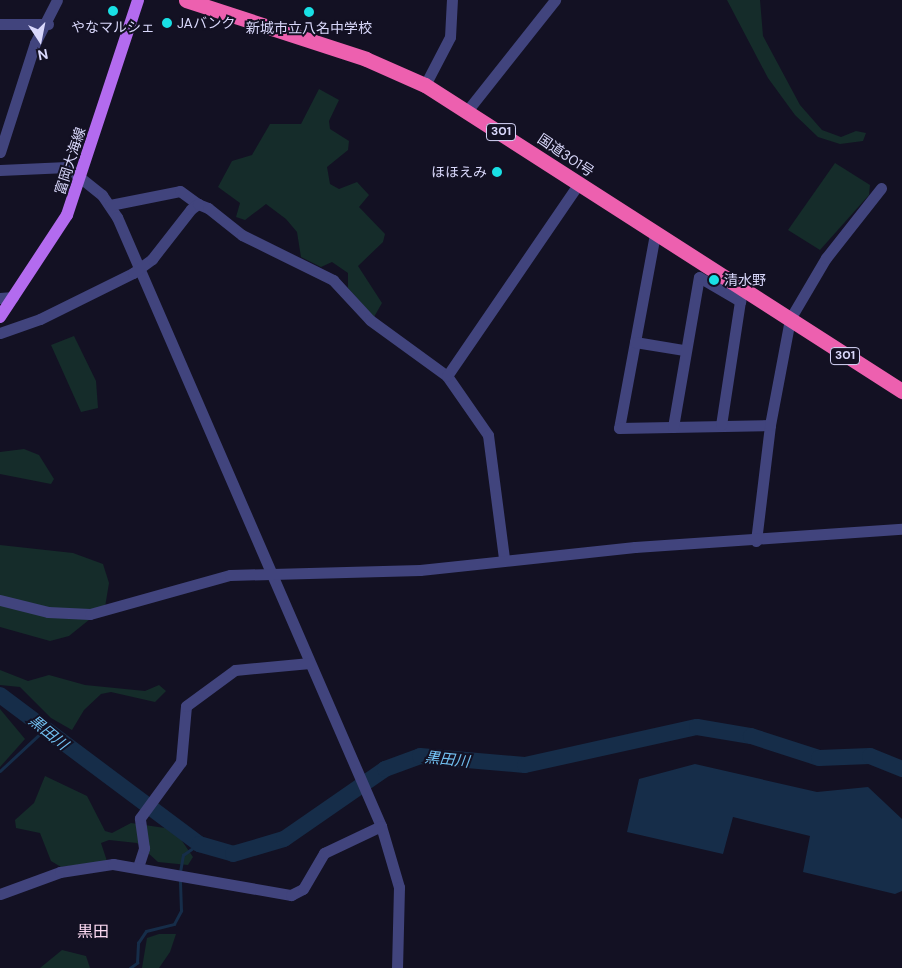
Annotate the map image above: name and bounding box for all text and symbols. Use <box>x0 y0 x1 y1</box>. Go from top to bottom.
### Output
marker: やなマルシェ <box>107 5 119 17</box>
marker: 新城市立八名中学校 <box>303 6 315 18</box>
north arrow <box>15 15 65 65</box>
place label: JAバンク <box>177 15 235 31</box>
marker: JAバンク <box>161 17 173 29</box>
place label: やなマルシェ <box>71 19 155 35</box>
place label: 新城市立八名中学校 <box>246 20 372 36</box>
text: N <box>36 45 50 65</box>
road number: 301 <box>485 122 517 142</box>
street label: 富岡大海線 <box>51 125 89 197</box>
street label: 国道301号 <box>535 130 597 180</box>
place label: ほほえみ <box>431 164 487 180</box>
marker: ほほえみ <box>491 166 503 178</box>
place label: 清水野 <box>724 272 766 288</box>
marker: 清水野 <box>708 274 720 286</box>
road number: 301 <box>829 346 861 366</box>
water label: 黒田川 <box>25 712 71 754</box>
water label: 黒田川 <box>424 749 470 771</box>
district label: 黒田 <box>77 922 109 942</box>

